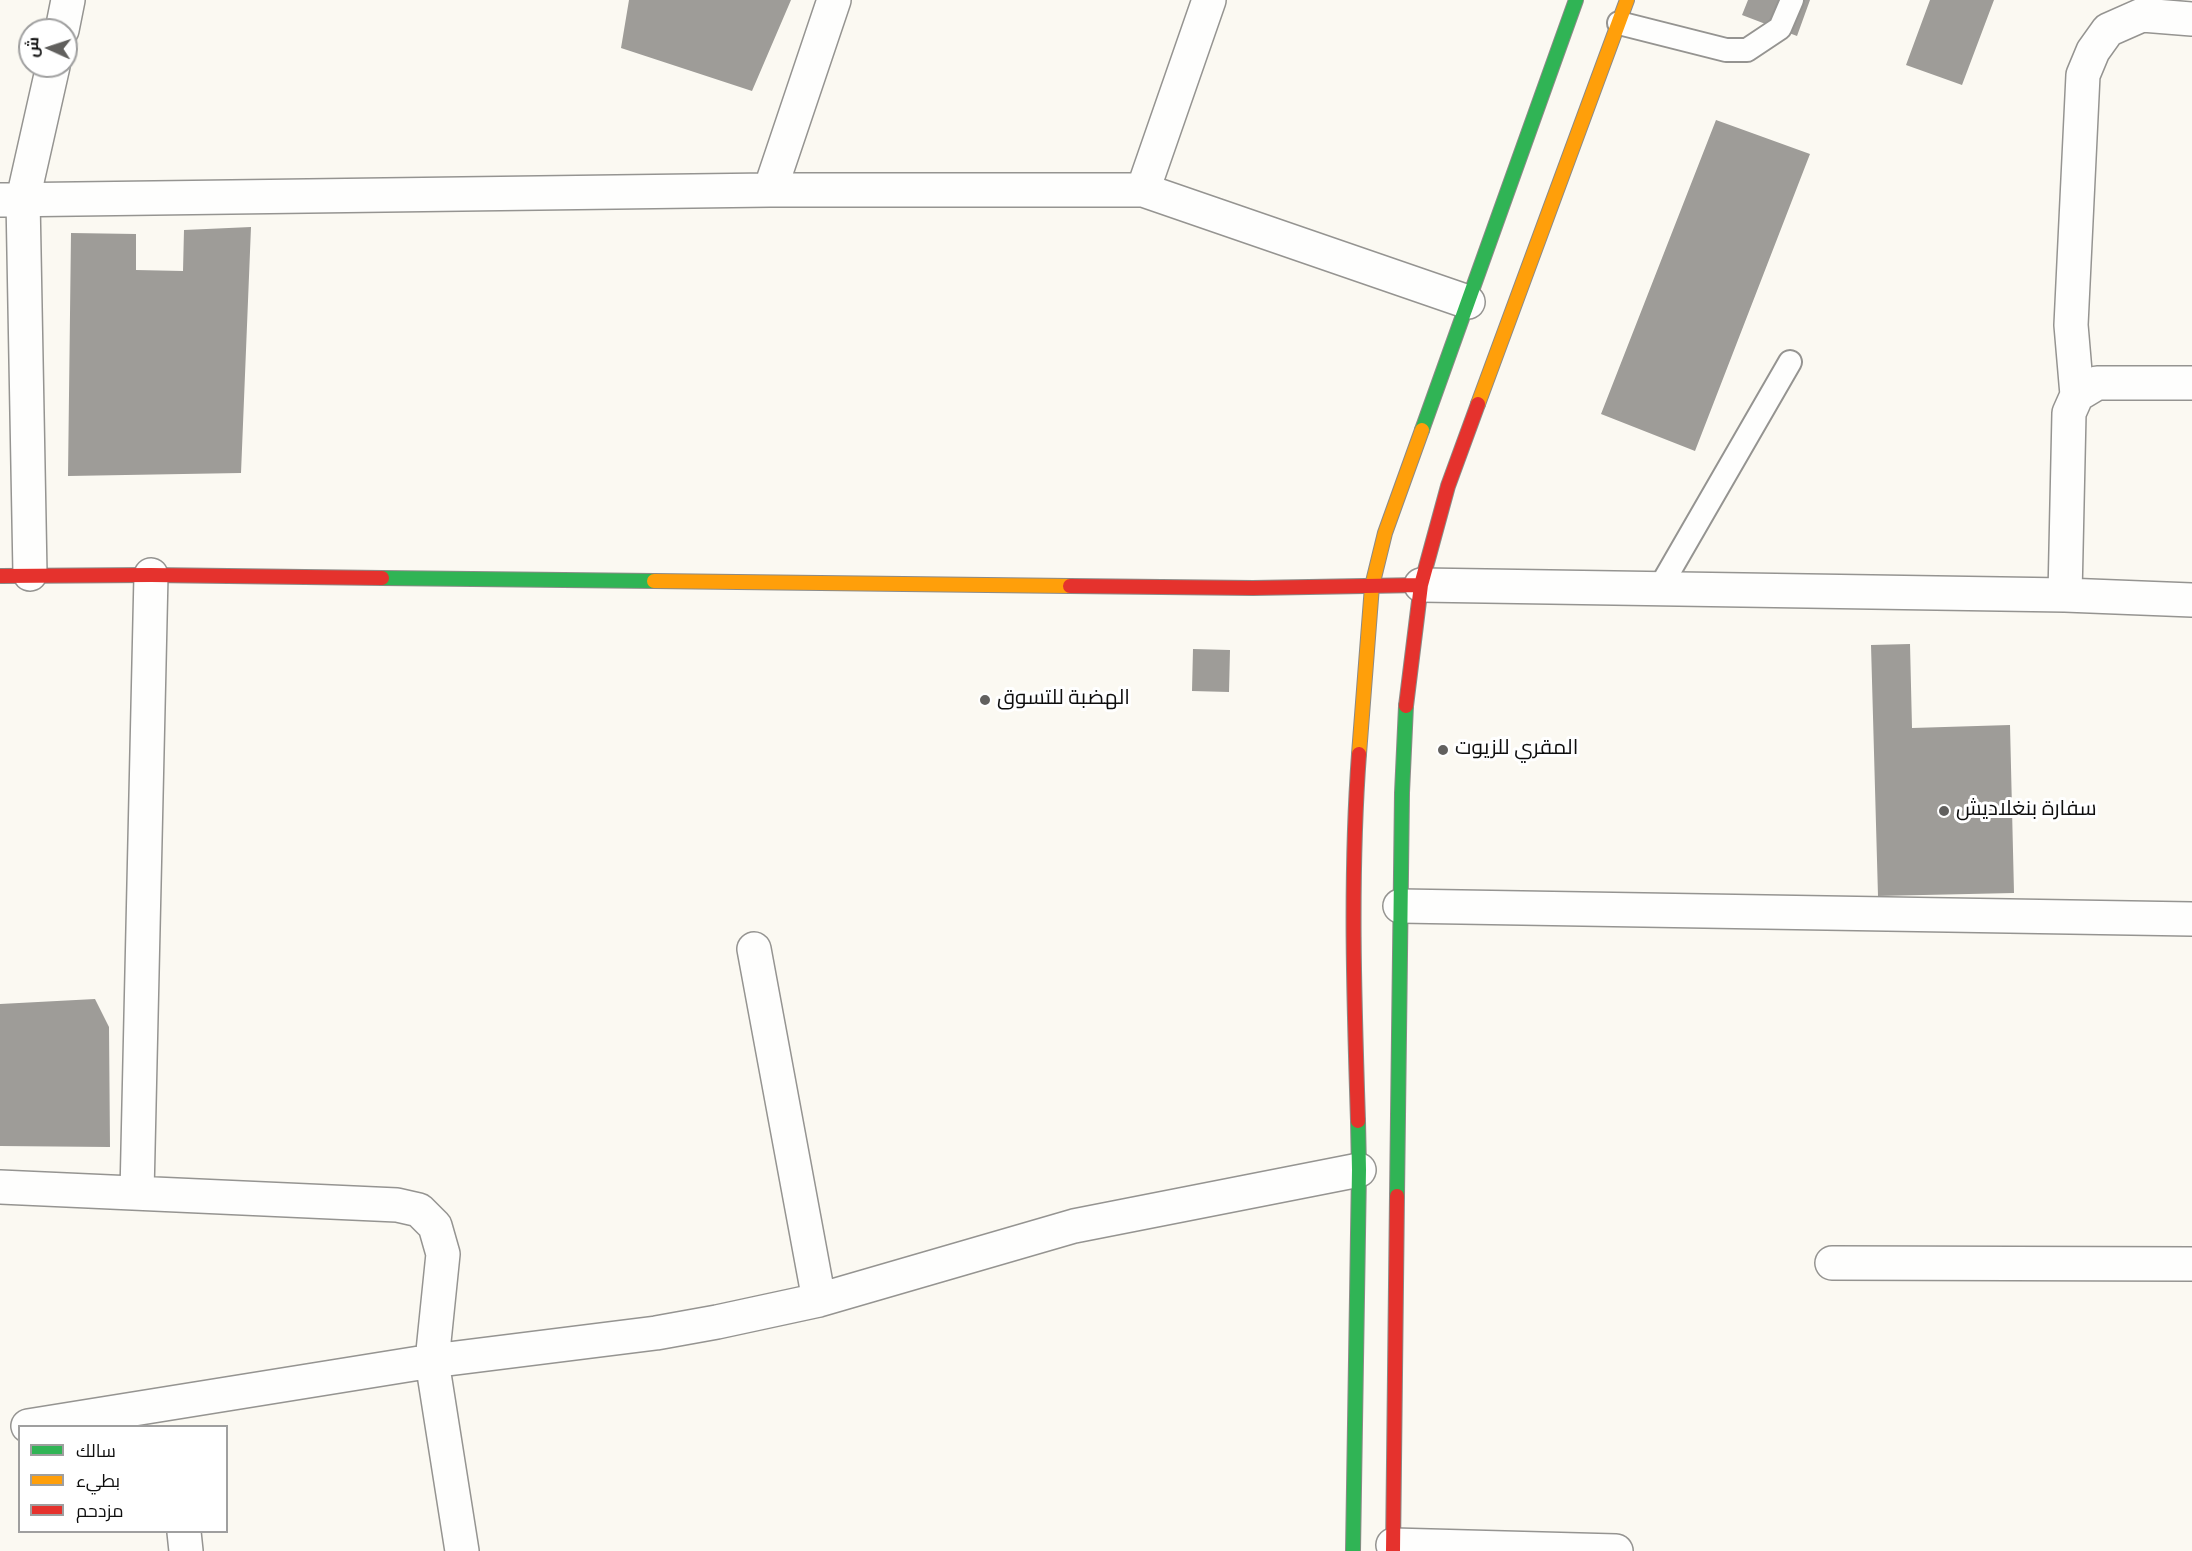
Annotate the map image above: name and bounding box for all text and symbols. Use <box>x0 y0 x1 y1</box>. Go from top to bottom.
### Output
north arrow <box>18 18 78 78</box>
text: ش <box>17 36 48 58</box>
place label: الهضبة للتسوق <box>997 687 1130 713</box>
marker: الهضبة للتسوق <box>978 693 992 707</box>
place label: المقري للزيوت <box>1455 737 1578 763</box>
marker: المقري للزيوت <box>1436 743 1450 757</box>
place label: سفارة بنغلاديش <box>1956 798 2097 824</box>
marker: سفارة بنغلاديش <box>1937 804 1951 818</box>
legend <box>18 1425 228 1533</box>
text: سالك <box>76 1434 116 1467</box>
text: بطيء <box>76 1464 120 1497</box>
text: مزدحم <box>76 1494 124 1527</box>

